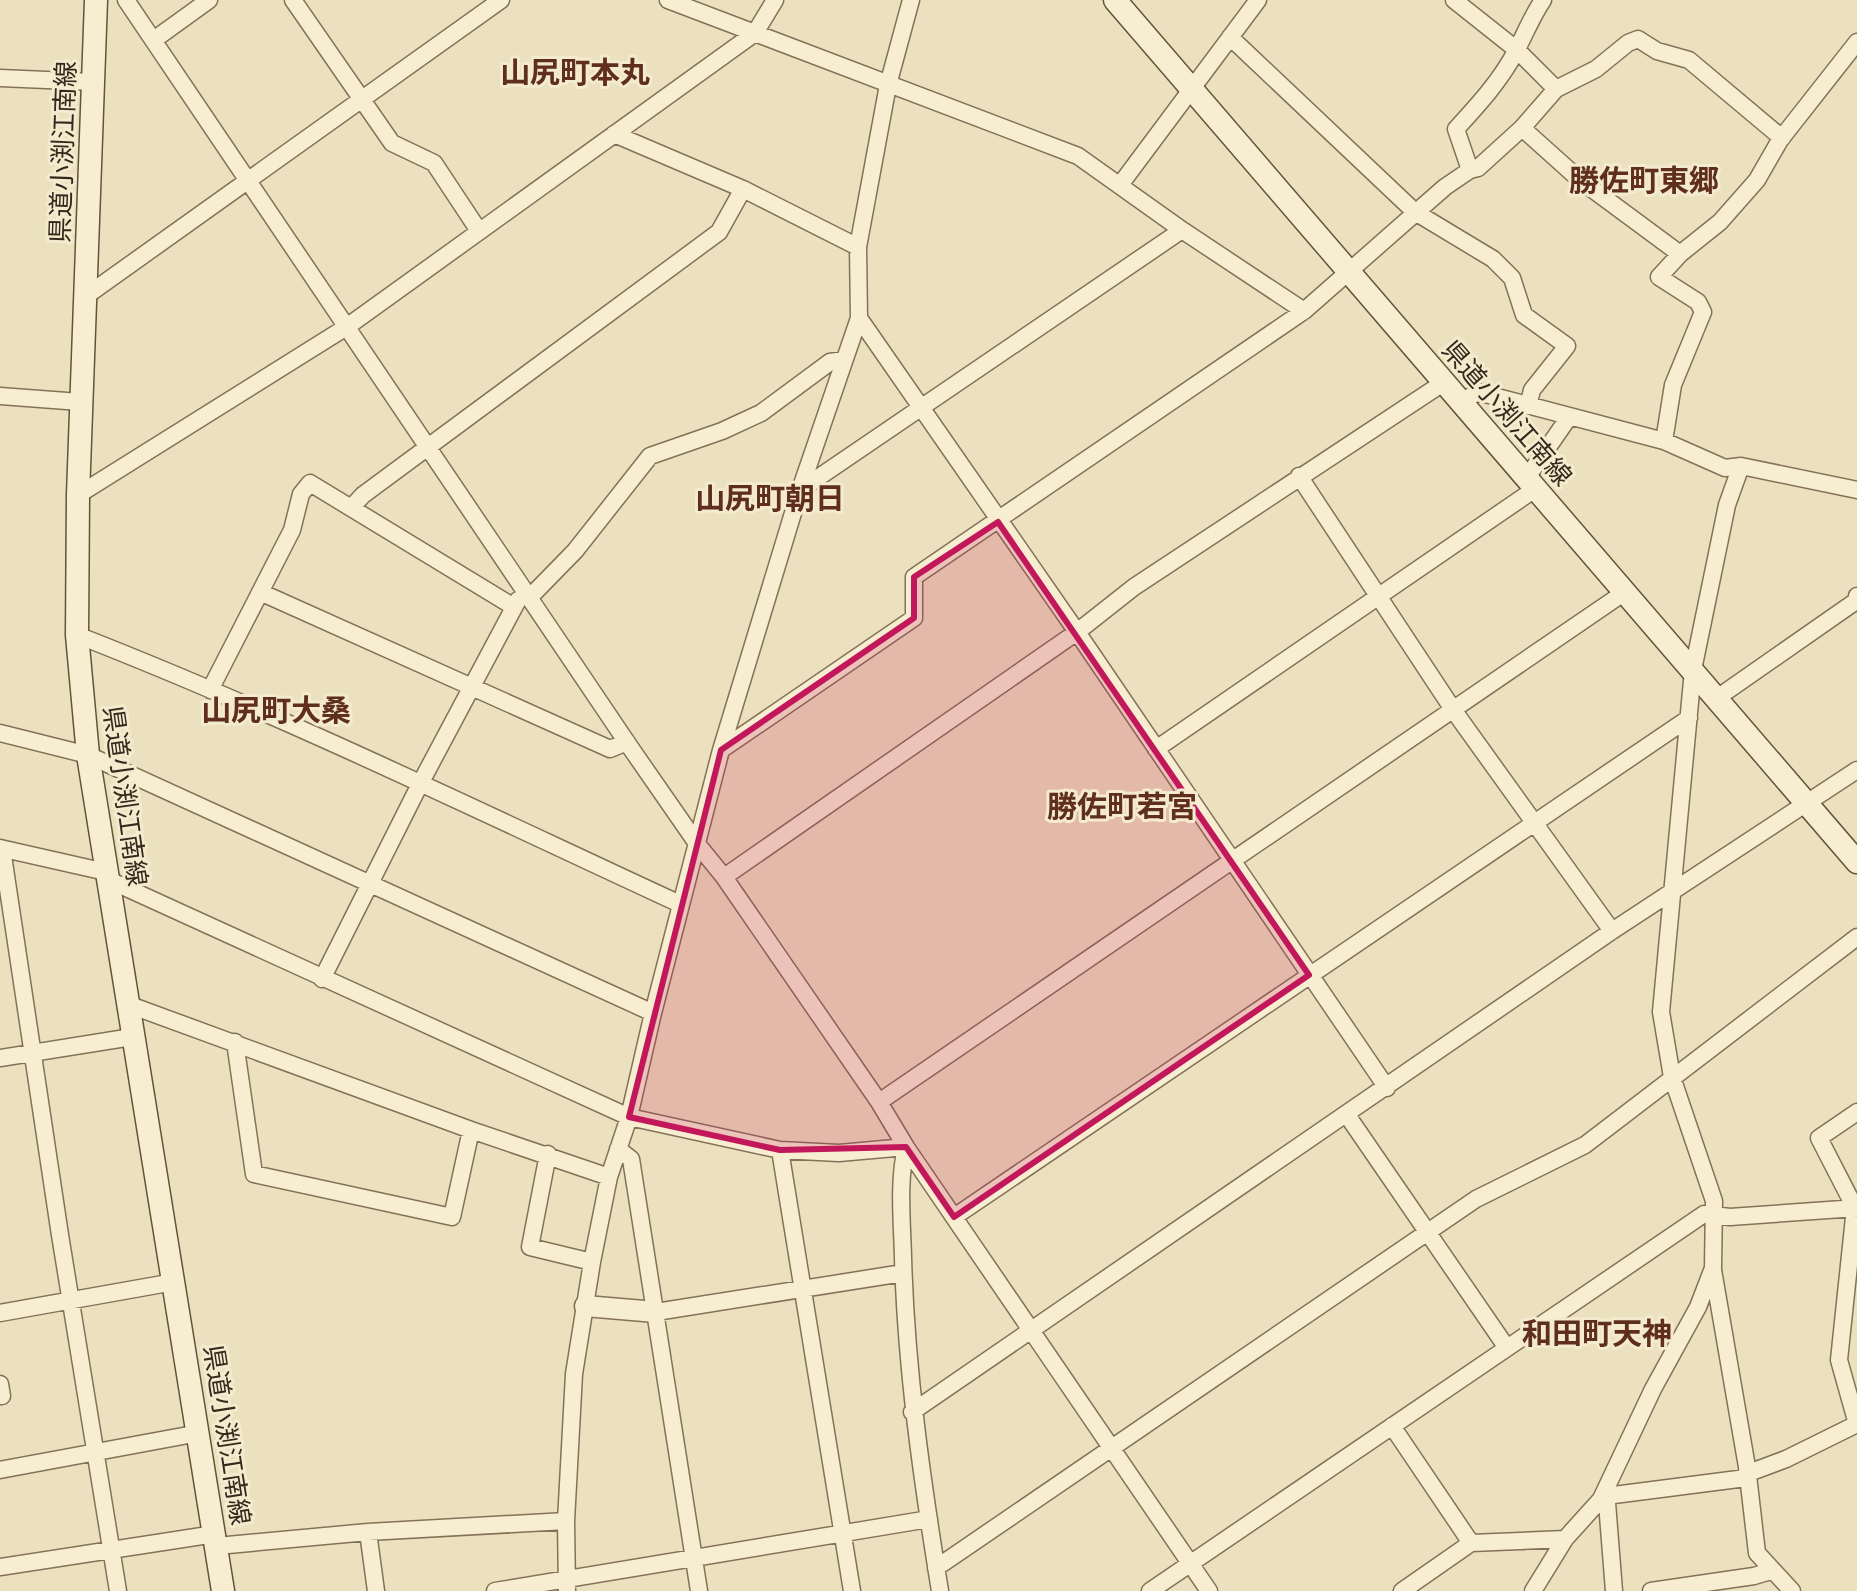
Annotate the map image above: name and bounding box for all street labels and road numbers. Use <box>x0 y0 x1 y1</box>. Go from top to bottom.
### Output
street label: 県道小渕江南線 <box>42 60 84 244</box>
street label: 県道小渕江南線 <box>1434 333 1580 493</box>
street label: 県道小渕江南線 <box>95 703 155 889</box>
street label: 県道小渕江南線 <box>195 1342 259 1528</box>

